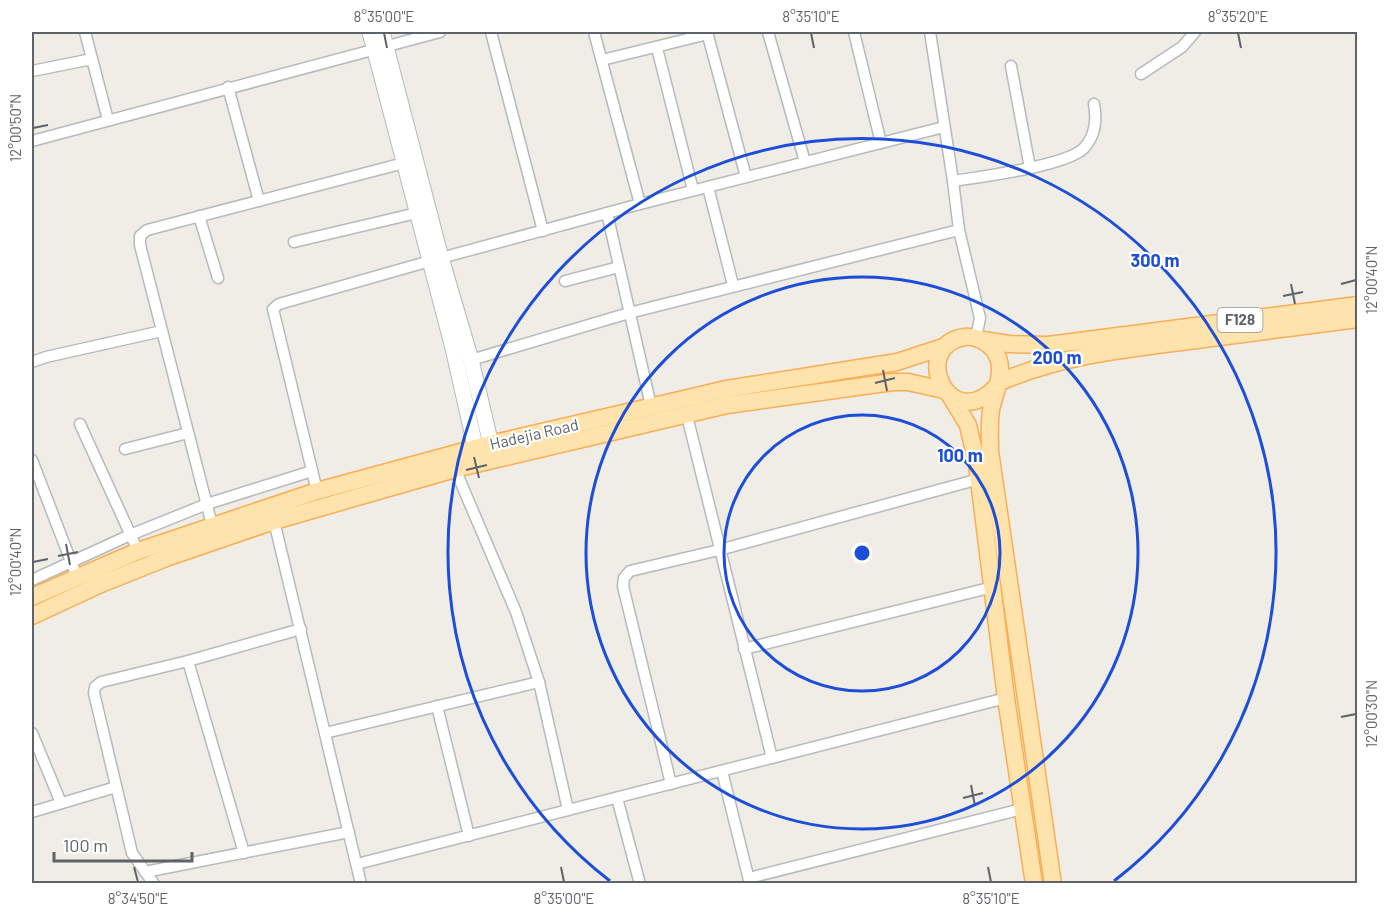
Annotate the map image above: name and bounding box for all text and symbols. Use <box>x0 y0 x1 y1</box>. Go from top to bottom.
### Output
text: 8°35'00"E <box>354 7 414 25</box>
text: 8°35'10"E <box>782 7 840 25</box>
text: 8°35'20"E <box>1208 7 1268 25</box>
text: 12°00'50"N <box>6 94 24 162</box>
text: 12°00'40"N <box>1362 246 1380 314</box>
text: 300 m <box>1131 249 1179 271</box>
road number: F128 <box>1218 308 1262 332</box>
text: 200 m <box>1032 346 1082 368</box>
street label: Hadejia Road <box>488 414 580 453</box>
text: 100 m <box>937 444 983 466</box>
text: 12°00'40"N <box>6 528 24 596</box>
centre of rings <box>852 543 872 563</box>
text: 12°00'30"N <box>1362 680 1380 748</box>
scale bar <box>54 825 192 863</box>
text: 100 m <box>63 834 108 856</box>
text: 8°34'50"E <box>108 889 168 907</box>
text: 8°35'00"E <box>534 889 594 907</box>
text: 8°35'10"E <box>962 889 1020 907</box>

